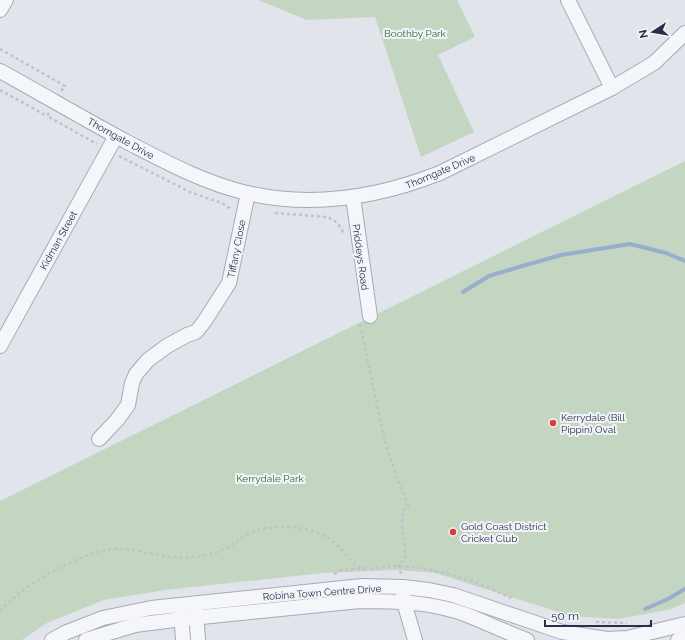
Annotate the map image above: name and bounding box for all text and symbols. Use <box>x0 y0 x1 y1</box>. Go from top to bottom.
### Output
north arrow <box>633 12 673 52</box>
park label: Boothby Park <box>384 28 447 39</box>
text: N <box>636 29 651 39</box>
street label: Thorngate Drive <box>86 116 156 161</box>
street label: Thorngate Drive <box>404 152 477 191</box>
street label: Kidman Street <box>38 208 79 272</box>
street label: Tiffany Close <box>225 219 248 279</box>
street label: Priddeys Road <box>350 223 371 291</box>
place label: Kerrydale (Bill Pippin) Oval <box>561 412 625 435</box>
marker: Kerrydale (Bill Pippin) Oval <box>548 418 558 428</box>
park label: Kerrydale Park <box>236 473 304 484</box>
place label: Gold Coast District Cricket Club <box>461 521 547 544</box>
marker: Gold Coast District Cricket Club <box>448 527 458 537</box>
street label: Robina Town Centre Drive <box>262 583 382 602</box>
scale bar <box>545 602 651 628</box>
text: 50 m <box>551 609 579 623</box>

